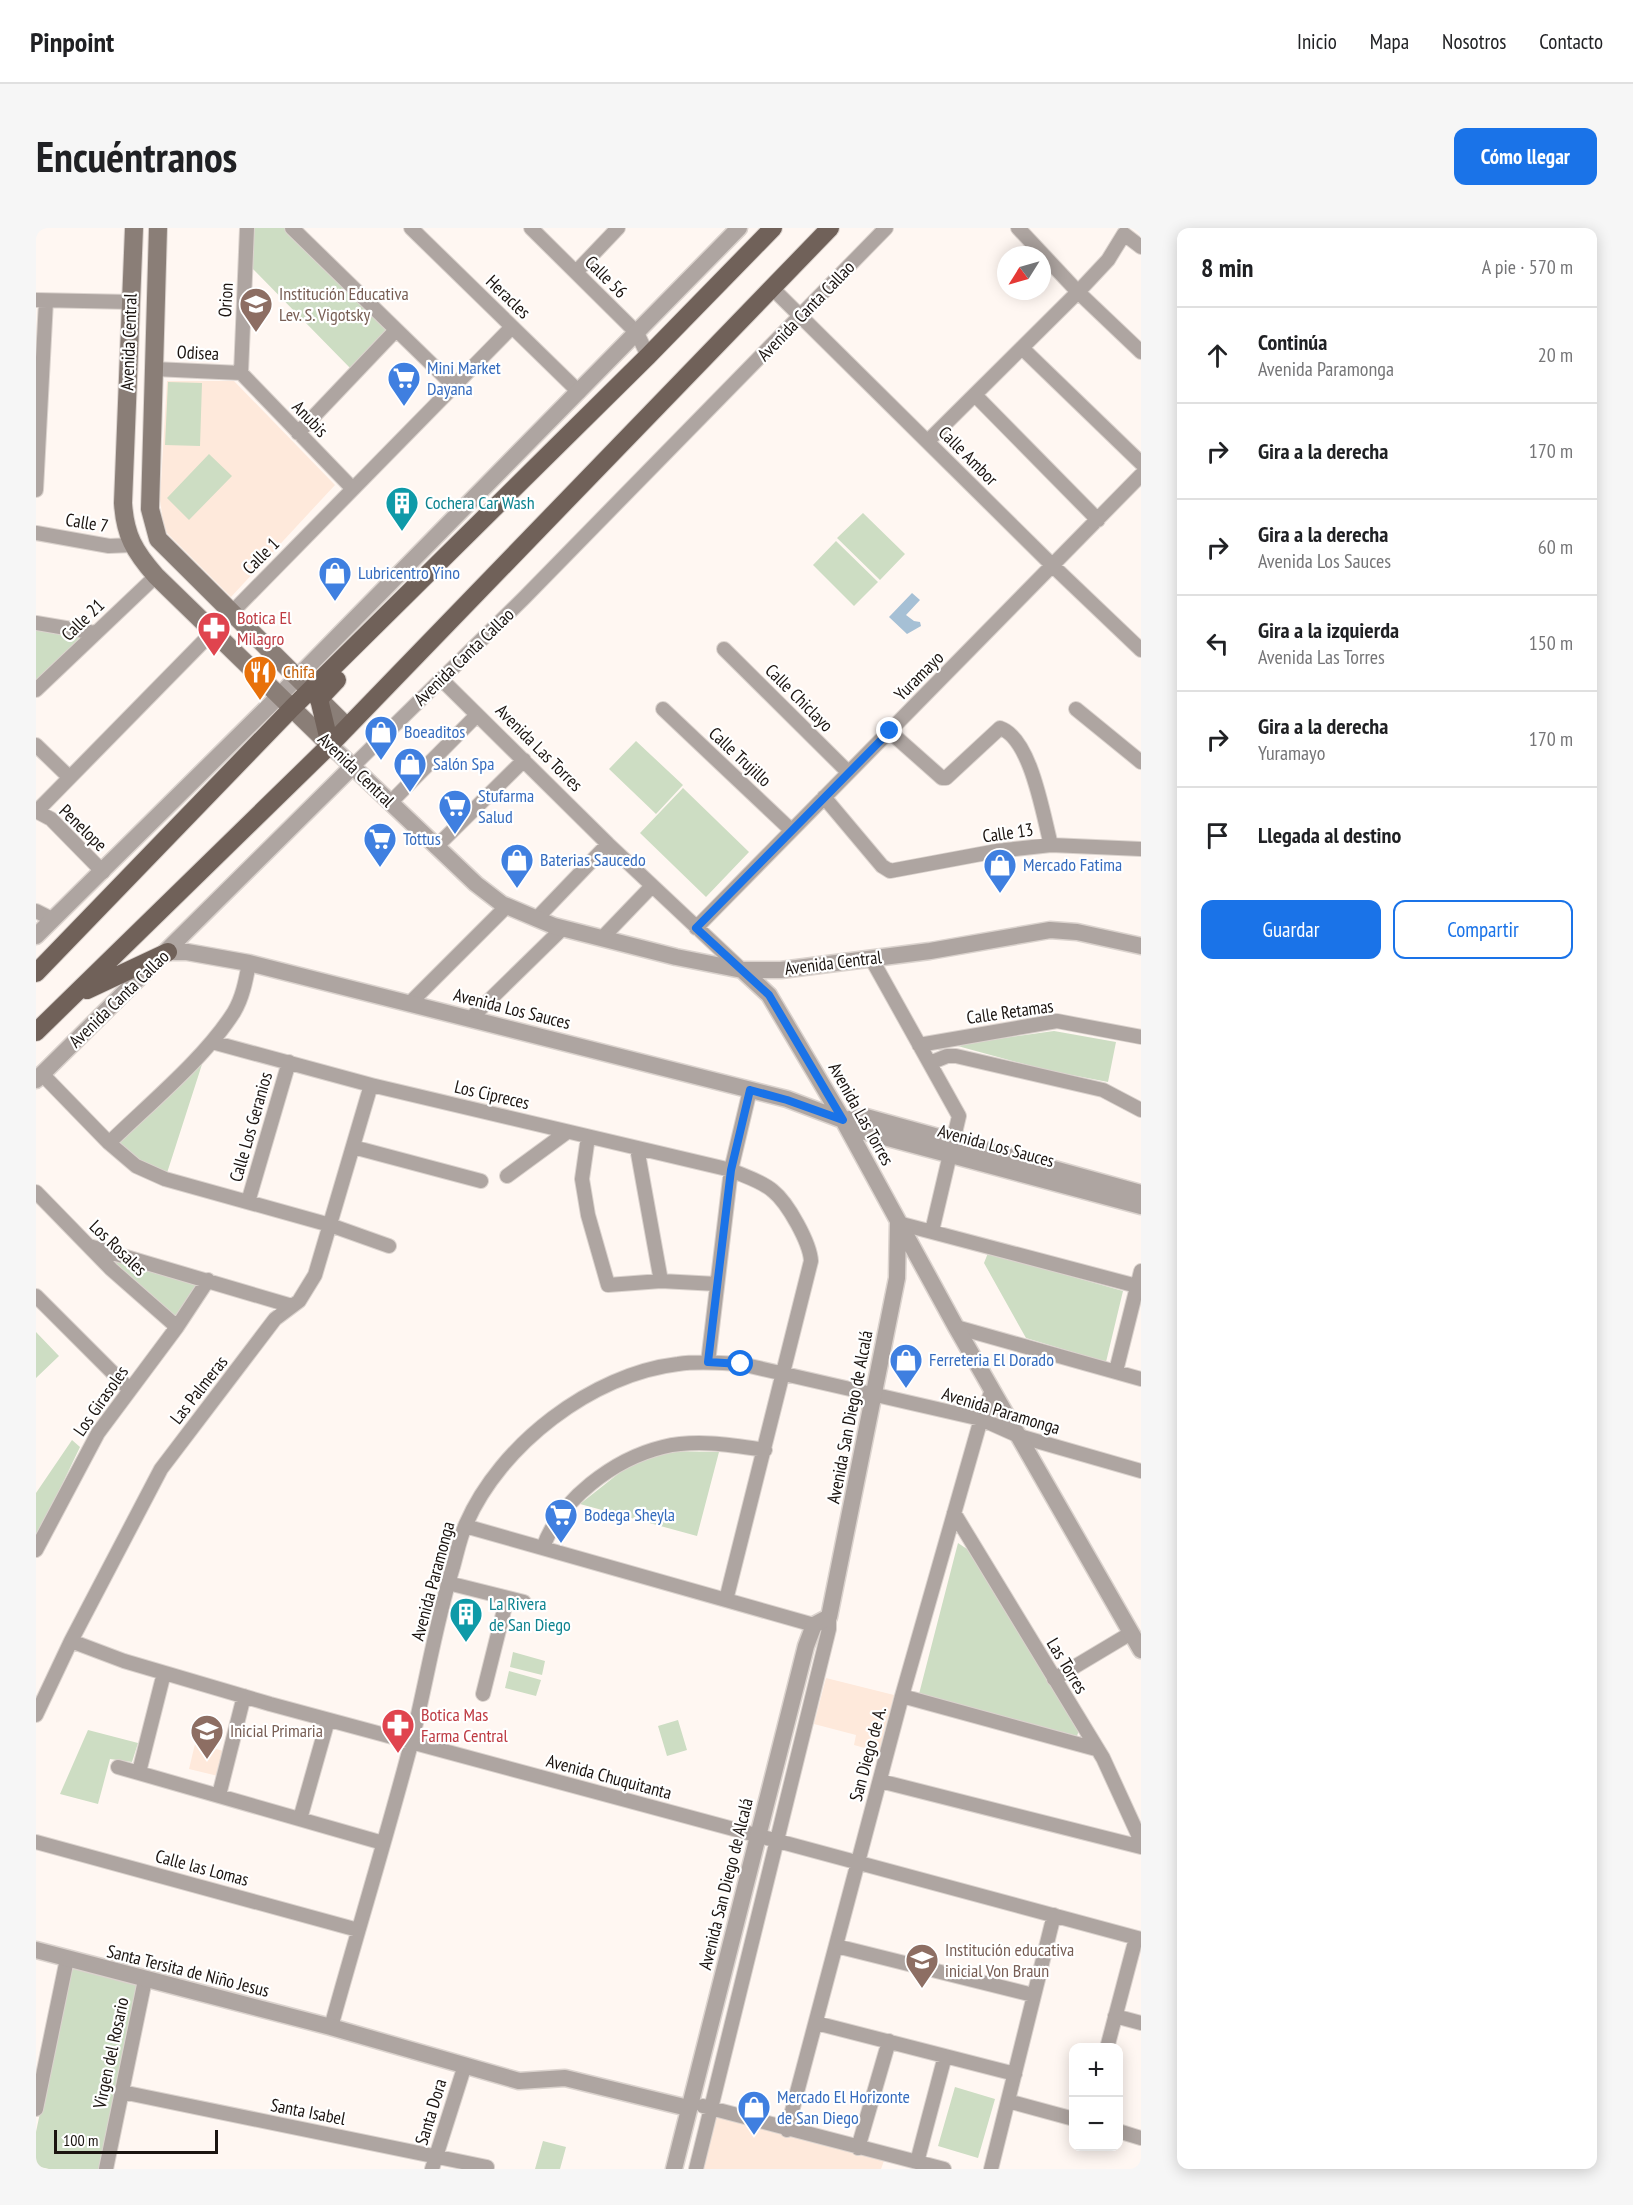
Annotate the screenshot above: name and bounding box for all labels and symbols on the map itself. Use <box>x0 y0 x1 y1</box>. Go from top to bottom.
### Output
north arrow <box>997 246 1051 300</box>
street label: Calle 56 <box>580 250 633 303</box>
street label: Avenida Canta Callao <box>752 256 859 366</box>
street label: Heracles <box>481 270 536 323</box>
street label: Orion <box>213 282 238 318</box>
place label: Institución Educativa Lev. S. Vigotsky <box>279 282 409 326</box>
school or university icon: Institución Educativa Lev. S. Vigotsky <box>238 286 274 333</box>
street label: Avenida Central <box>115 292 142 391</box>
street label: Odisea <box>176 340 220 365</box>
place label: Mini Market Dayana <box>427 356 501 400</box>
supermarket icon: Mini Market Dayana <box>386 360 422 407</box>
street label: Anubis <box>287 396 333 442</box>
street label: Calle Ambor <box>934 421 1003 490</box>
building icon: Cochera Car Wash <box>384 485 420 532</box>
place label: Cochera Car Wash <box>425 491 535 514</box>
street label: Calle 7 <box>64 508 110 537</box>
street label: Calle 1 <box>237 532 284 579</box>
shop icon: Lubricentro Yino <box>317 555 353 602</box>
place label: Lubricentro Yino <box>358 561 460 584</box>
street label: Calle 21 <box>56 594 109 646</box>
street label: Avenida Canta Callao <box>409 603 519 710</box>
place label: Botica El Milagro <box>237 606 292 650</box>
pharmacy icon: Botica El Milagro <box>196 610 232 657</box>
street label: Yuramayo <box>889 646 948 705</box>
restaurant icon: Chifa <box>242 654 278 701</box>
street label: Calle Chiclayo <box>760 659 838 737</box>
place label: Chifa <box>283 660 315 683</box>
street label: Avenida Las Torres <box>491 699 588 796</box>
shop icon: Boeaditos <box>363 714 399 761</box>
route end <box>876 717 902 743</box>
place label: Boeaditos <box>404 720 465 743</box>
street label: Calle Trujillo <box>704 722 777 792</box>
street label: Avenida Central <box>313 728 400 812</box>
shop icon: Salón Spa <box>392 746 428 793</box>
place label: Salón Spa <box>433 752 494 775</box>
place label: Stufarma Salud <box>478 784 534 828</box>
supermarket icon: Stufarma Salud <box>437 788 473 835</box>
street label: Penelope <box>55 799 112 856</box>
street label: Calle 13 <box>981 818 1035 847</box>
supermarket icon: Tottus <box>362 821 398 868</box>
place label: Tottus <box>403 827 441 850</box>
shop icon: Baterias Saucedo <box>499 842 535 889</box>
shop icon: Mercado Fatima <box>982 847 1018 894</box>
place label: Baterias Saucedo <box>540 848 646 871</box>
place label: Mercado Fatima <box>1023 853 1122 876</box>
street label: Avenida Canta Callao <box>64 945 174 1052</box>
street label: Avenida Central <box>783 945 883 980</box>
street label: Avenida Los Sauces <box>451 983 573 1034</box>
street label: Calle Retamas <box>965 994 1055 1029</box>
street label: Avenida Las Torres <box>824 1058 899 1169</box>
street label: Calle Los Geranios <box>224 1069 277 1184</box>
street label: Los Cipreces <box>452 1075 532 1114</box>
street label: Avenida Los Sauces <box>935 1119 1057 1172</box>
street label: Los Rosales <box>85 1215 152 1281</box>
street label: Avenida San Diego de Alcalá <box>821 1328 878 1505</box>
shop icon: Ferreteria El Dorado <box>888 1342 924 1389</box>
place label: Ferreteria El Dorado <box>929 1348 1054 1371</box>
route start <box>727 1350 753 1376</box>
street label: Las Palmeras <box>165 1351 233 1429</box>
street label: Los Girasoles <box>68 1361 133 1440</box>
street label: Avenida Paramonga <box>939 1382 1063 1439</box>
supermarket icon: Bodega Sheyla <box>543 1497 579 1544</box>
place label: Bodega Sheyla <box>584 1503 675 1526</box>
street label: Avenida Paramonga <box>406 1519 459 1643</box>
place label: La Rivera de San Diego <box>489 1592 571 1636</box>
building icon: La Rivera de San Diego <box>448 1596 484 1643</box>
street label: Las Torres <box>1042 1634 1093 1698</box>
place label: Botica Mas Farma Central <box>421 1703 508 1747</box>
street label: San Diego de A. <box>844 1704 891 1804</box>
pharmacy icon: Botica Mas Farma Central <box>380 1707 416 1754</box>
school or university icon: Inicial Primaria <box>189 1713 225 1760</box>
place label: Inicial Primaria <box>230 1719 323 1742</box>
street label: Avenida Chuquitanta <box>544 1749 674 1804</box>
street label: Avenida San Diego de Alcalá <box>693 1796 758 1972</box>
street label: Calle las Lomas <box>153 1844 251 1891</box>
place label: Institución educativa inicial Von Braun <box>945 1938 1074 1982</box>
street label: Santa Tersita de Niño Jesus <box>104 1939 272 2002</box>
school or university icon: Institución educativa inicial Von Braun <box>904 1942 940 1989</box>
street label: Virgen del Rosario <box>87 1995 134 2112</box>
street label: Santa Dora <box>410 2076 451 2148</box>
place label: Mercado El Horizonte de San Diego <box>777 2085 910 2129</box>
shop icon: Mercado El Horizonte de San Diego <box>736 2089 772 2136</box>
street label: Santa Isabel <box>269 2093 348 2130</box>
scale bar <box>54 2127 218 2154</box>

